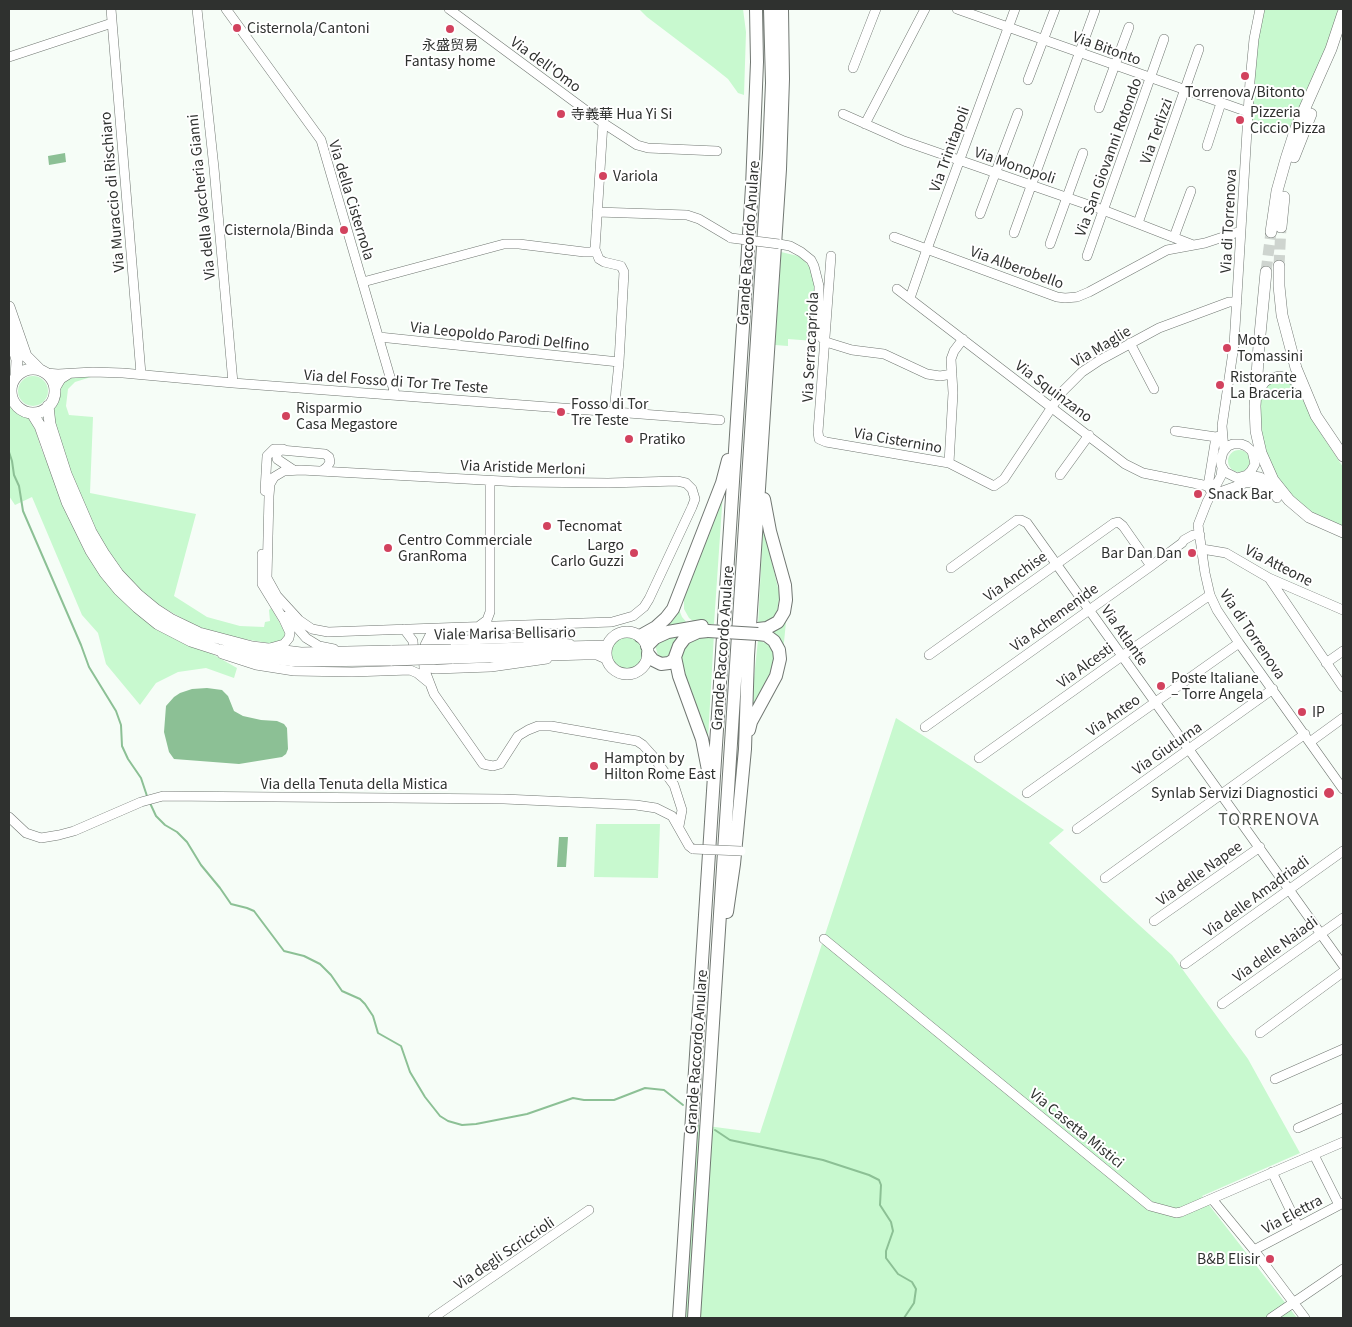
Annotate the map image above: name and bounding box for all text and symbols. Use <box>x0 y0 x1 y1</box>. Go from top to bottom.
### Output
place label: Cisternola/Cantoni <box>247 20 370 36</box>
marker: Cisternola/Cantoni <box>231 22 243 34</box>
marker: 永盛贸易 Fantasy home <box>444 23 456 35</box>
street label: Via Bitonto <box>1071 28 1143 68</box>
street label: Via dell'Omo <box>507 33 585 95</box>
place label: 永盛贸易 Fantasy home <box>404 37 496 70</box>
marker: Torrenova/Bitonto <box>1239 70 1251 82</box>
street label: Via San Giovanni Rotondo <box>1071 75 1145 239</box>
place label: Torrenova/Bitonto <box>1185 84 1305 100</box>
street label: Via Terlizzi <box>1136 96 1176 166</box>
street label: Via Trinitapoli <box>926 104 972 194</box>
place label: Pizzeria Ciccio Pizza <box>1250 104 1326 136</box>
place label: 寺義華 Hua Yi Si <box>571 106 672 122</box>
marker: 寺義華 Hua Yi Si <box>555 108 567 120</box>
street label: Via Muraccio di Rischiaro <box>97 111 127 273</box>
street label: Via della Vaccheria Gianni <box>184 113 218 281</box>
marker: Pizzeria Ciccio Pizza <box>1234 114 1246 126</box>
street label: Via della Cisternola <box>326 138 378 262</box>
street label: Via Monopoli <box>972 143 1058 187</box>
street label: Grande Raccordo Anulare <box>734 160 762 326</box>
place label: Variola <box>613 168 658 184</box>
street label: Via di Torrenova <box>1217 168 1239 274</box>
marker: Variola <box>597 170 609 182</box>
place label: Cisternola/Binda <box>224 222 334 238</box>
marker: Cisternola/Binda <box>338 224 350 236</box>
street label: Via Alberobello <box>968 242 1066 292</box>
street label: Via Serracapriola <box>799 291 821 403</box>
street label: Via Leopoldo Parodi Delfino <box>410 318 590 354</box>
street label: Via Maglie <box>1069 322 1133 370</box>
place label: Moto Tomassini <box>1237 332 1303 364</box>
marker: Moto Tomassini <box>1221 342 1233 354</box>
street label: Via Squinzano <box>1012 357 1096 425</box>
street label: Via del Fosso di Tor Tre Teste <box>303 366 489 396</box>
place label: Ristorante La Braceria <box>1230 369 1302 402</box>
marker: Ristorante La Braceria <box>1214 379 1226 391</box>
place label: Fosso di Tor Tre Teste <box>571 396 649 428</box>
place label: Risparmio Casa Megastore <box>296 400 398 432</box>
marker: Fosso di Tor Tre Teste <box>555 406 567 418</box>
marker: Risparmio Casa Megastore <box>280 410 292 422</box>
street label: Via Cisternino <box>852 424 944 456</box>
place label: Pratiko <box>639 431 686 447</box>
marker: Pratiko <box>623 433 635 445</box>
street label: Via Aristide Merloni <box>460 456 586 478</box>
place label: Snack Bar <box>1208 486 1273 502</box>
marker: Snack Bar <box>1192 488 1204 500</box>
place label: Tecnomat <box>557 518 622 534</box>
marker: Tecnomat <box>541 520 553 532</box>
place label: Centro Commerciale GranRoma <box>398 532 532 564</box>
place label: Largo Carlo Guzzi <box>551 537 624 570</box>
street label: Via Atteone <box>1242 541 1316 589</box>
marker: Centro Commerciale GranRoma <box>382 542 394 554</box>
place label: Bar Dan Dan <box>1101 545 1182 561</box>
marker: Largo Carlo Guzzi <box>628 547 640 559</box>
marker: Bar Dan Dan <box>1186 547 1198 559</box>
street label: Via Anchise <box>980 548 1050 604</box>
street label: Grande Raccordo Anulare <box>708 565 736 731</box>
street label: Via Achemenide <box>1007 580 1101 654</box>
street label: Via di Torrenova <box>1217 586 1289 682</box>
street label: Via Atlante <box>1098 602 1152 668</box>
street label: Viale Marisa Bellisario <box>434 623 576 643</box>
street label: Via Alcesti <box>1054 639 1116 691</box>
place label: Poste Italiane – Torre Angela <box>1171 670 1263 702</box>
marker: Poste Italiane – Torre Angela <box>1155 680 1167 692</box>
street label: Via Anteo <box>1083 691 1143 739</box>
place label: IP <box>1312 704 1325 720</box>
marker: IP <box>1296 706 1308 718</box>
street label: Via Giuturna <box>1129 718 1205 778</box>
place label: Hampton by Hilton Rome East <box>604 750 716 782</box>
marker: Hampton by Hilton Rome East <box>588 760 600 772</box>
street label: Via della Tenuta della Mistica <box>260 776 448 792</box>
place label: Synlab Servizi Diagnostici <box>1151 785 1318 801</box>
marker: Synlab Servizi Diagnostici <box>1322 786 1336 800</box>
district label: TORRENOVA <box>1217 809 1321 829</box>
street label: Via delle Napee <box>1153 837 1245 909</box>
street label: Via delle Amadriadi <box>1200 852 1312 940</box>
street label: Via delle Naiadi <box>1229 913 1321 985</box>
street label: Grande Raccordo Anulare <box>682 969 710 1135</box>
street label: Via Casetta Mistici <box>1027 1085 1127 1171</box>
street label: Via Elettra <box>1259 1191 1325 1237</box>
street label: Via degli Scriccioli <box>451 1213 557 1293</box>
place label: B&B Elisir <box>1197 1251 1260 1267</box>
marker: B&B Elisir <box>1264 1253 1276 1265</box>

